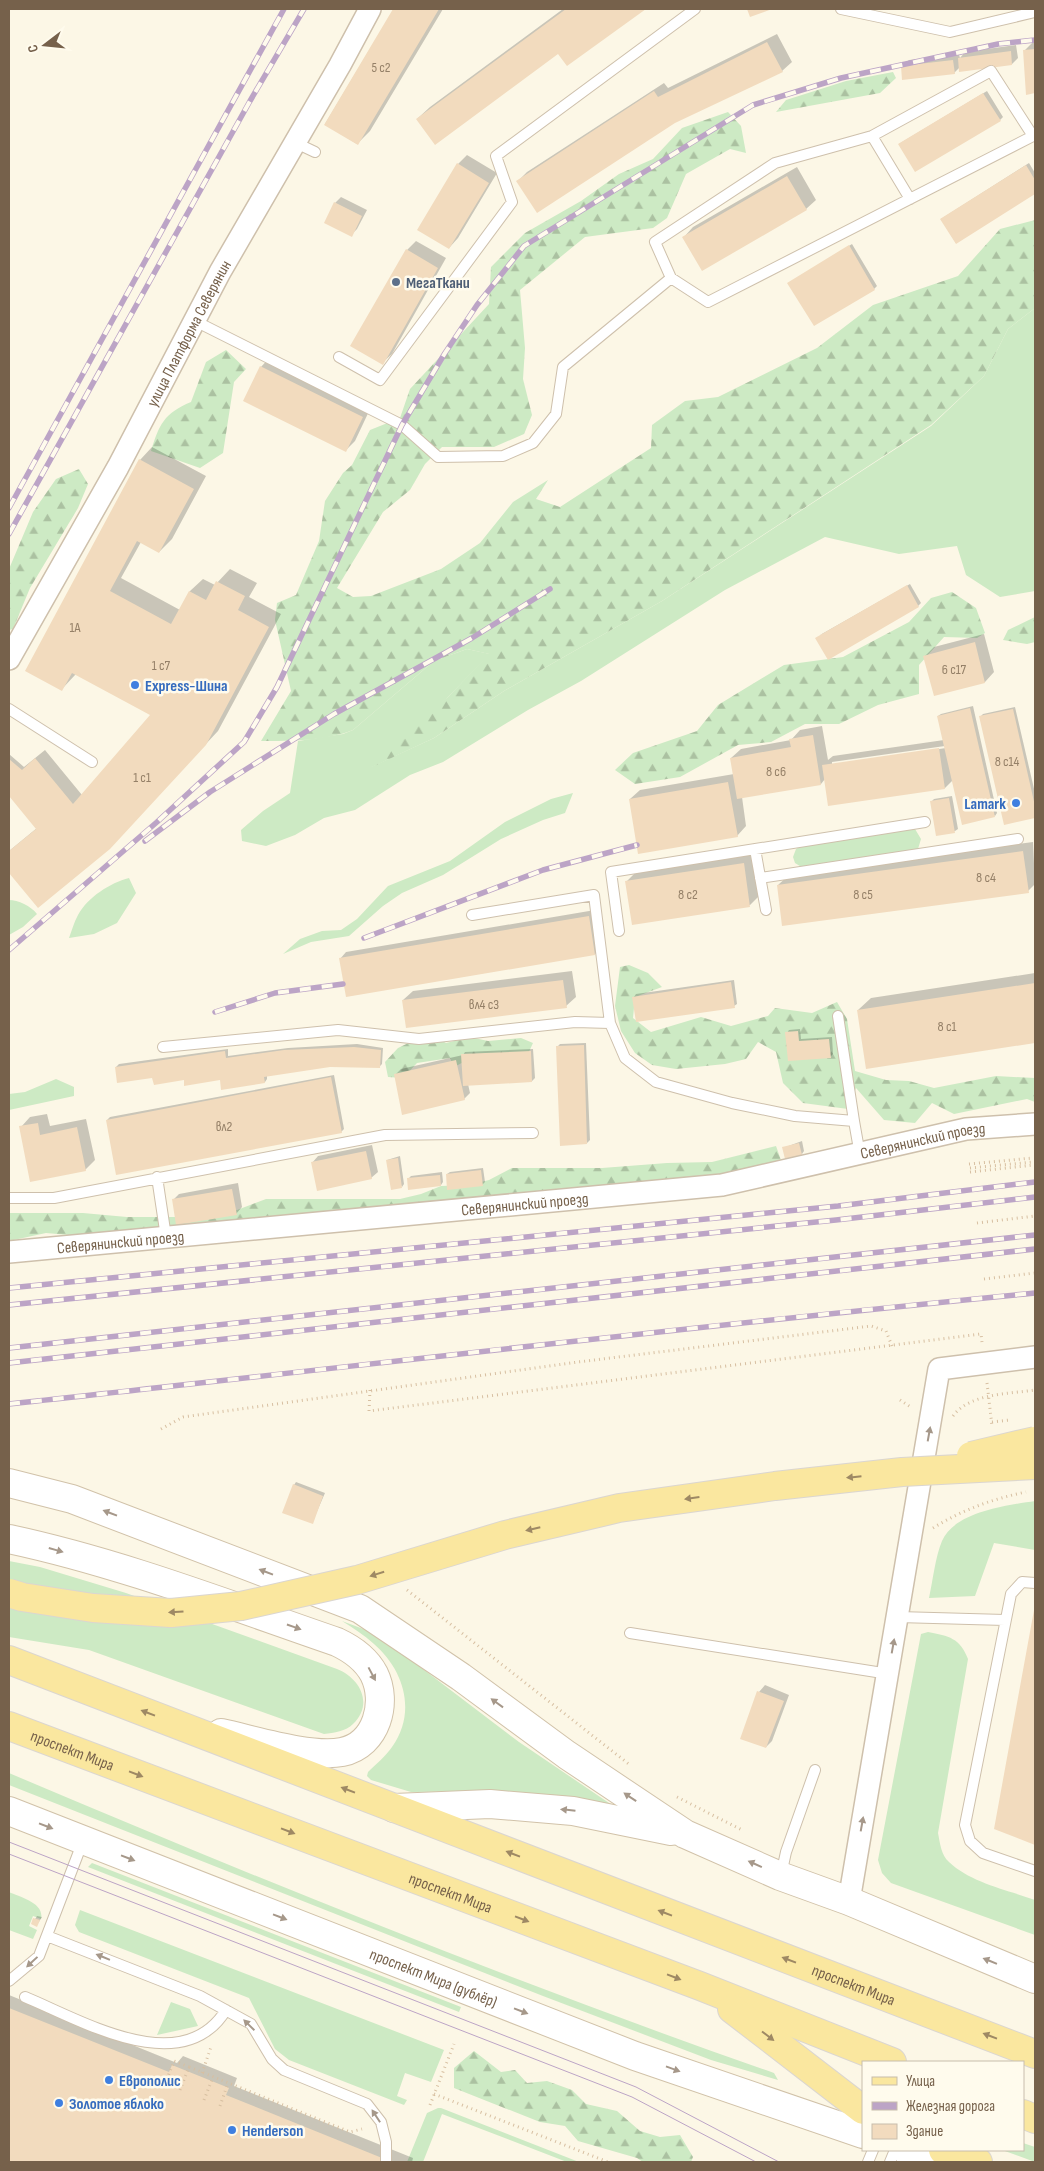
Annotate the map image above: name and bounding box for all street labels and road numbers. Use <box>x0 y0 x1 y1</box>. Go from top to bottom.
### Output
street label: улица Платформа Северянин <box>143 257 236 410</box>
street label: Северянинский проезд <box>859 1120 986 1164</box>
street label: Северянинский проезд <box>460 1190 589 1220</box>
street label: Северянинский проезд <box>56 1228 185 1258</box>
street label: проспект Мира <box>28 1727 116 1776</box>
street label: проспект Мира <box>406 1869 495 1918</box>
street label: проспект Мира (дублёр) <box>367 1945 499 2012</box>
street label: проспект Мира <box>809 1961 898 2010</box>

